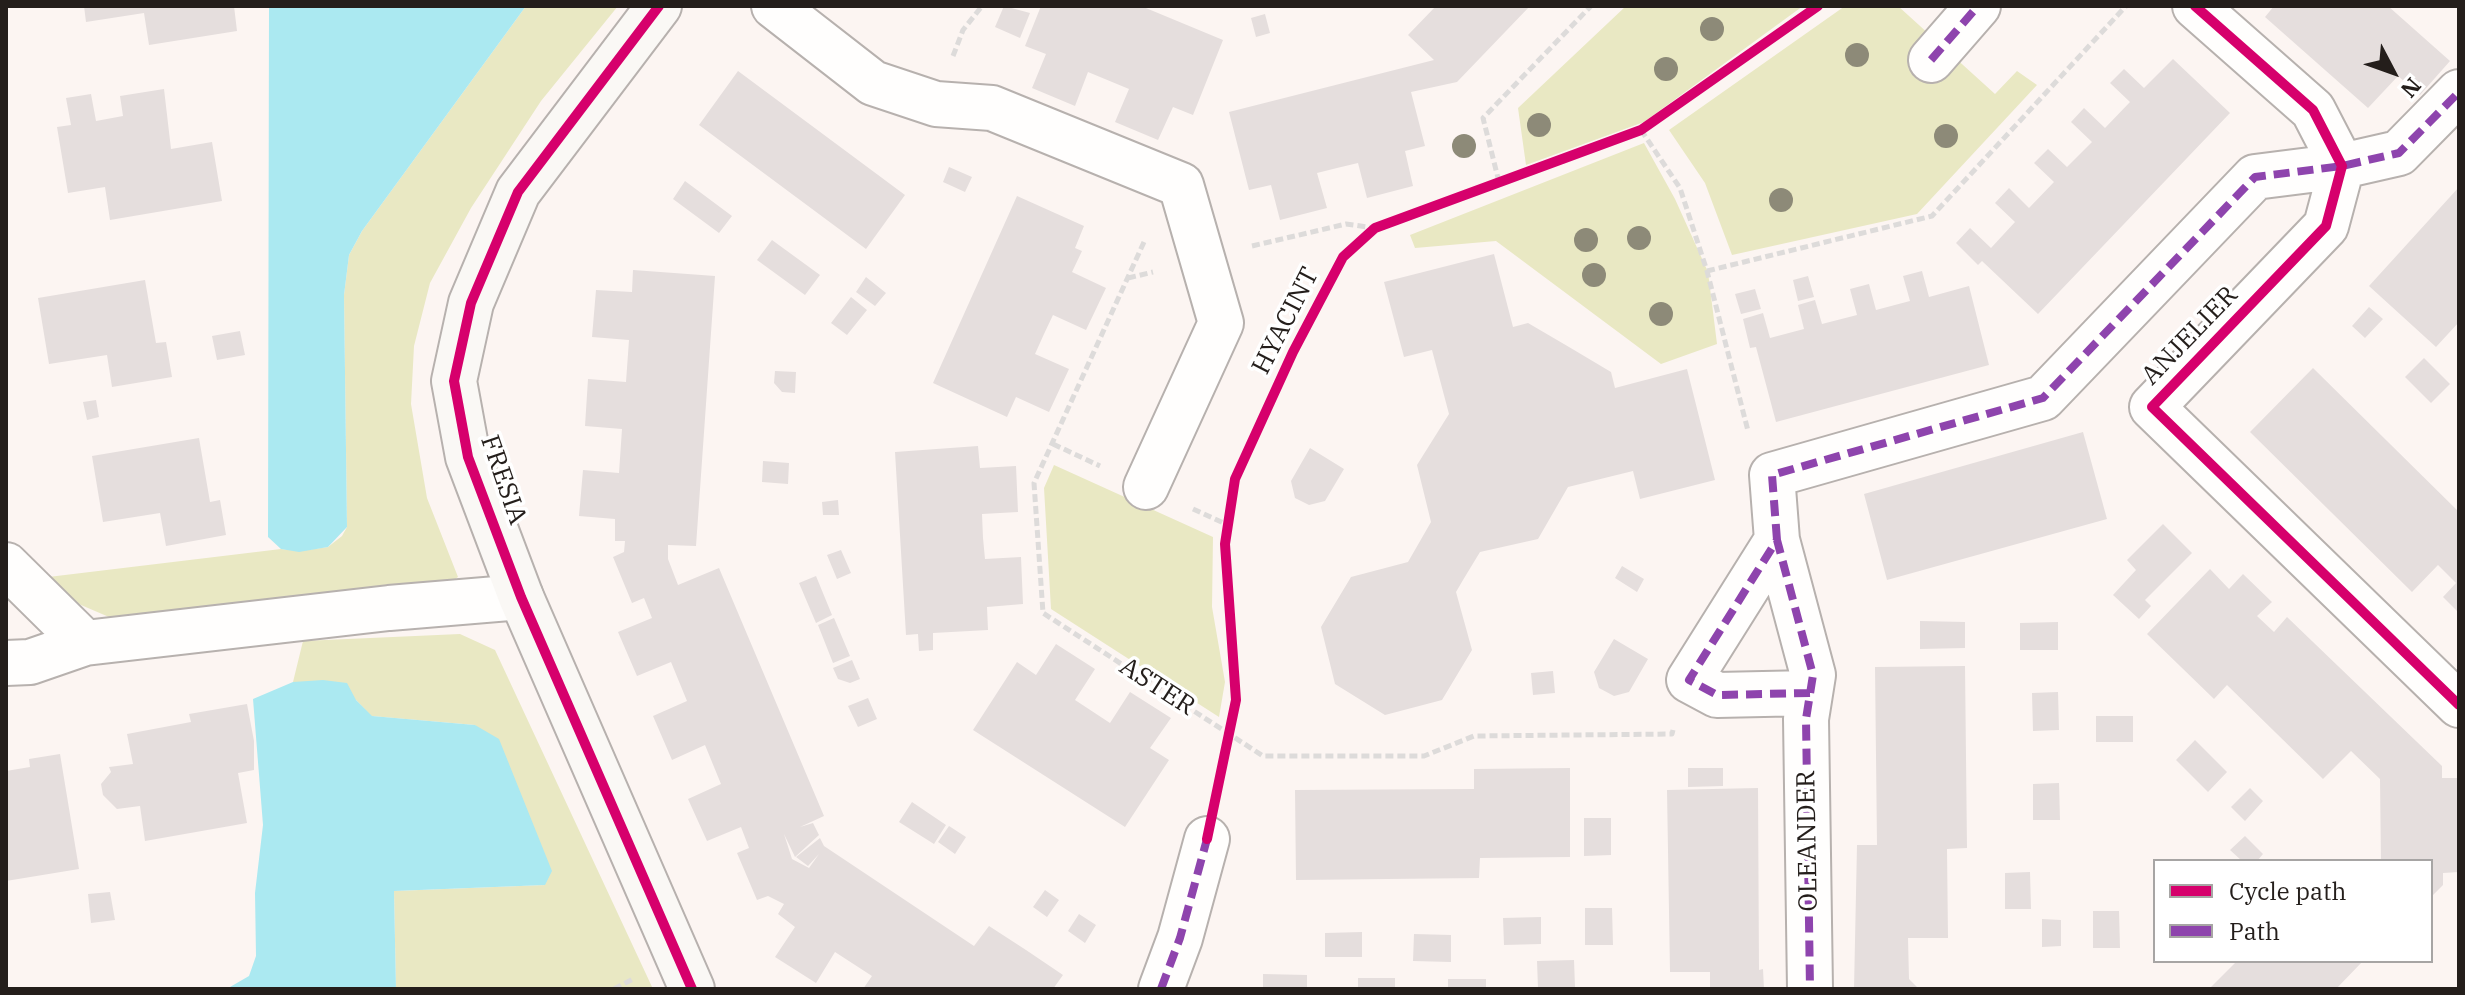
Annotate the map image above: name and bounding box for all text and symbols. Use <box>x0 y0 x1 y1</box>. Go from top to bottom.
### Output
north arrow <box>2353 32 2433 112</box>
text: N <box>2395 72 2428 104</box>
street label: HYACINT <box>1246 262 1326 380</box>
street label: ANJELIER <box>2135 280 2245 392</box>
street label: FRESIA <box>473 431 533 529</box>
street label: ASTER <box>1113 651 1201 723</box>
street label: OLEANDER <box>1791 770 1825 912</box>
legend <box>2153 859 2433 963</box>
text: Cycle path <box>2229 875 2346 907</box>
text: Path <box>2229 915 2280 947</box>

